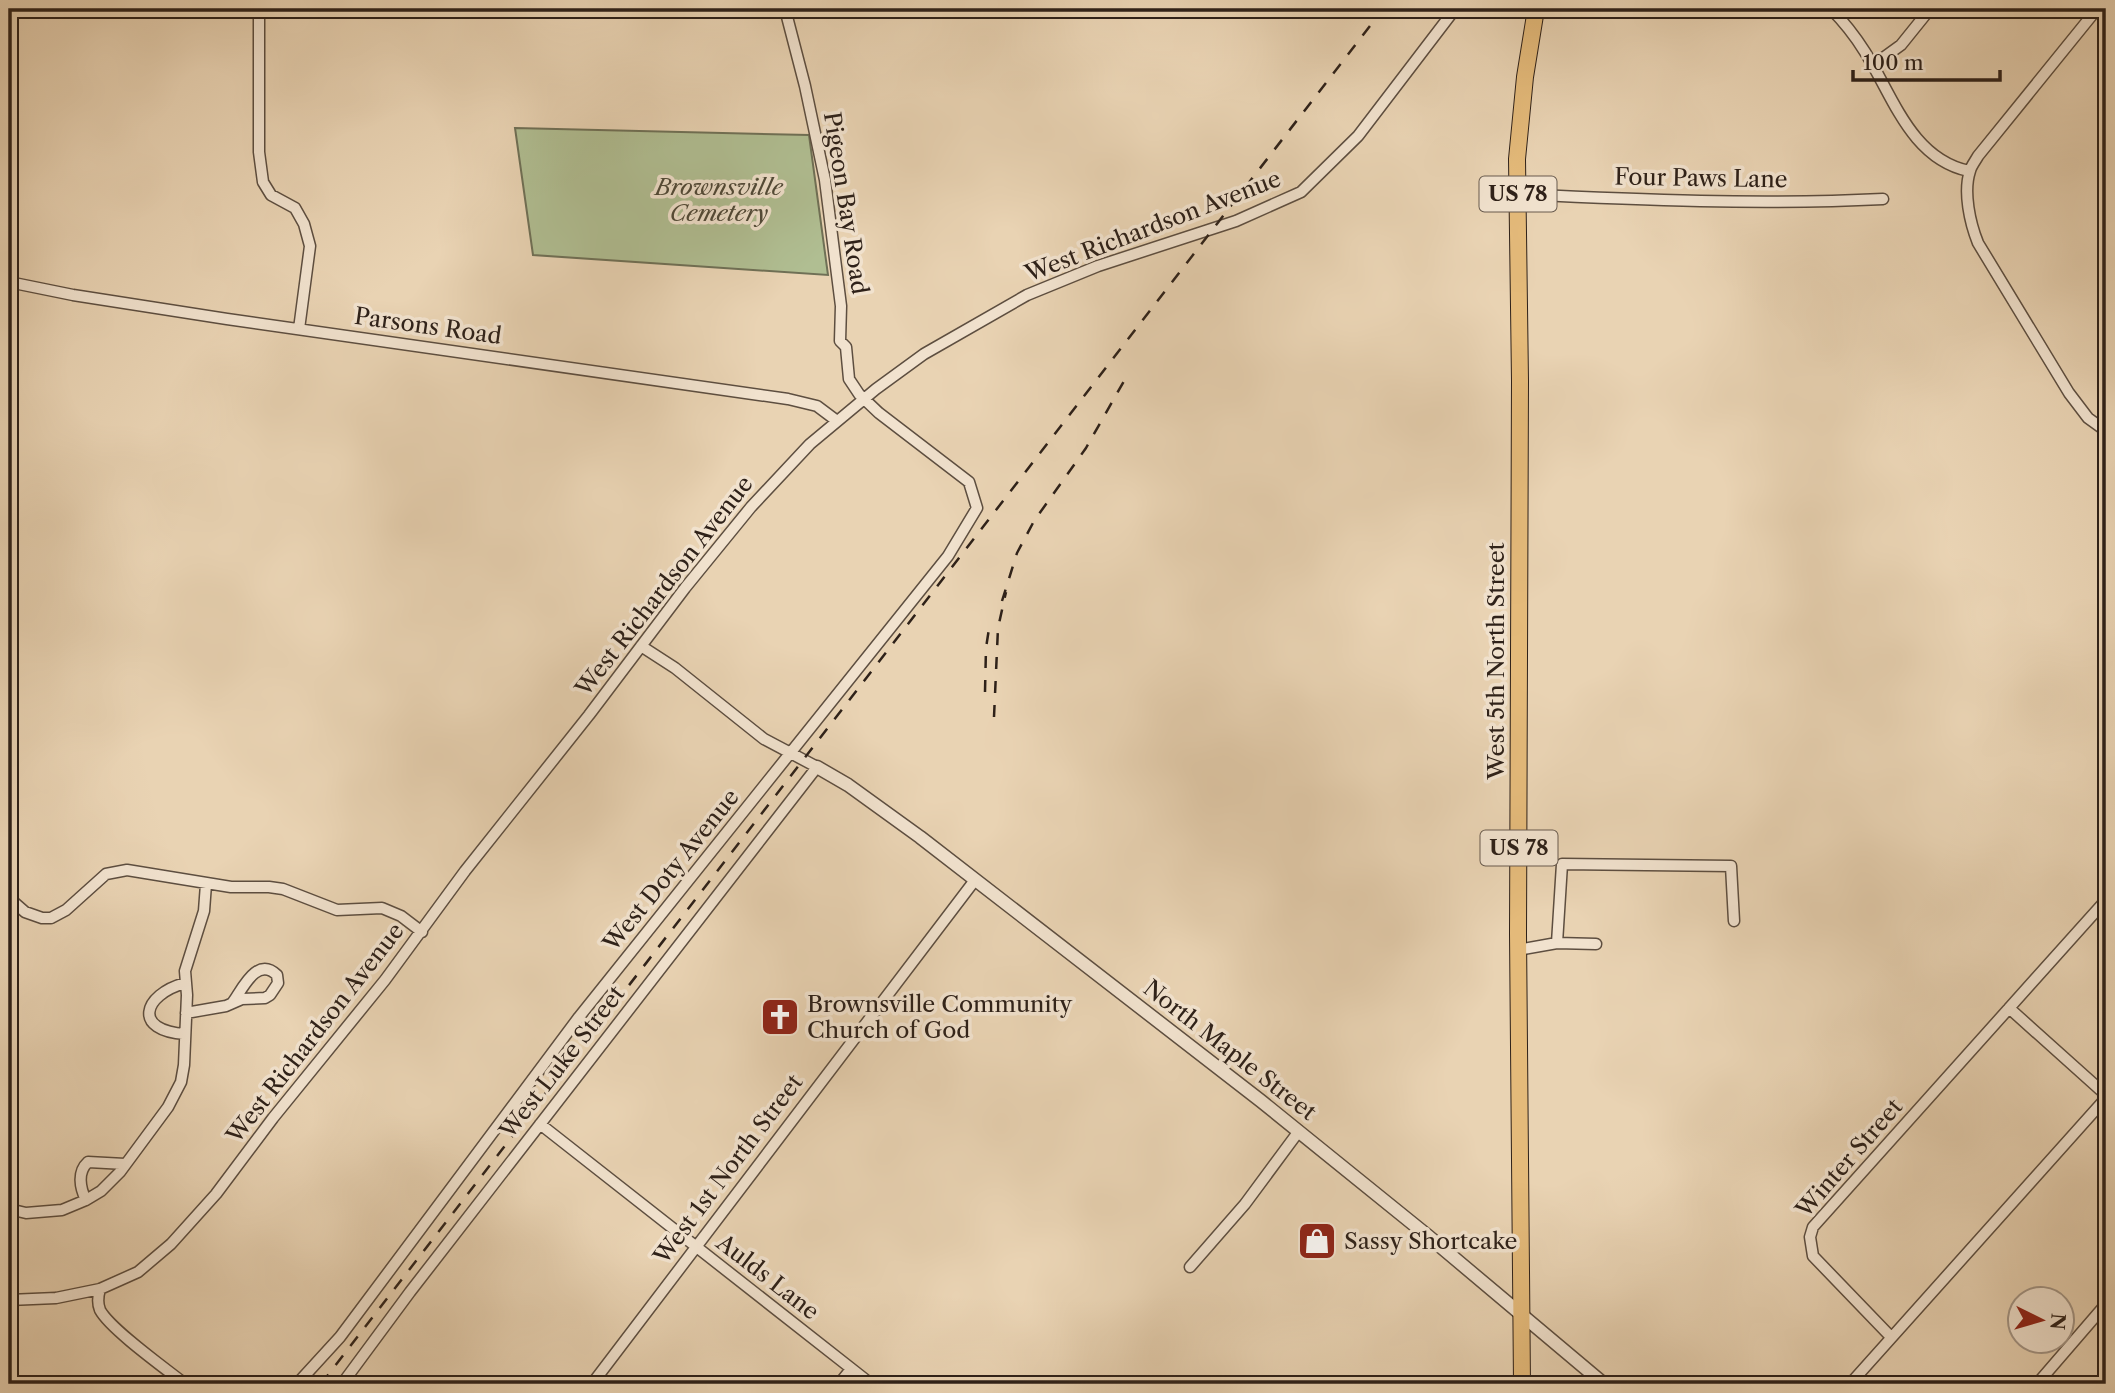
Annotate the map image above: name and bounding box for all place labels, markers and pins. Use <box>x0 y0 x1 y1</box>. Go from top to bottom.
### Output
place label: Brownsville Community Church of God <box>807 990 1073 1044</box>
church icon: Brownsville Community Church of God <box>759 996 801 1038</box>
shop icon: Sassy Shortcake <box>1296 1220 1338 1262</box>
place label: Sassy Shortcake <box>1344 1227 1517 1255</box>

